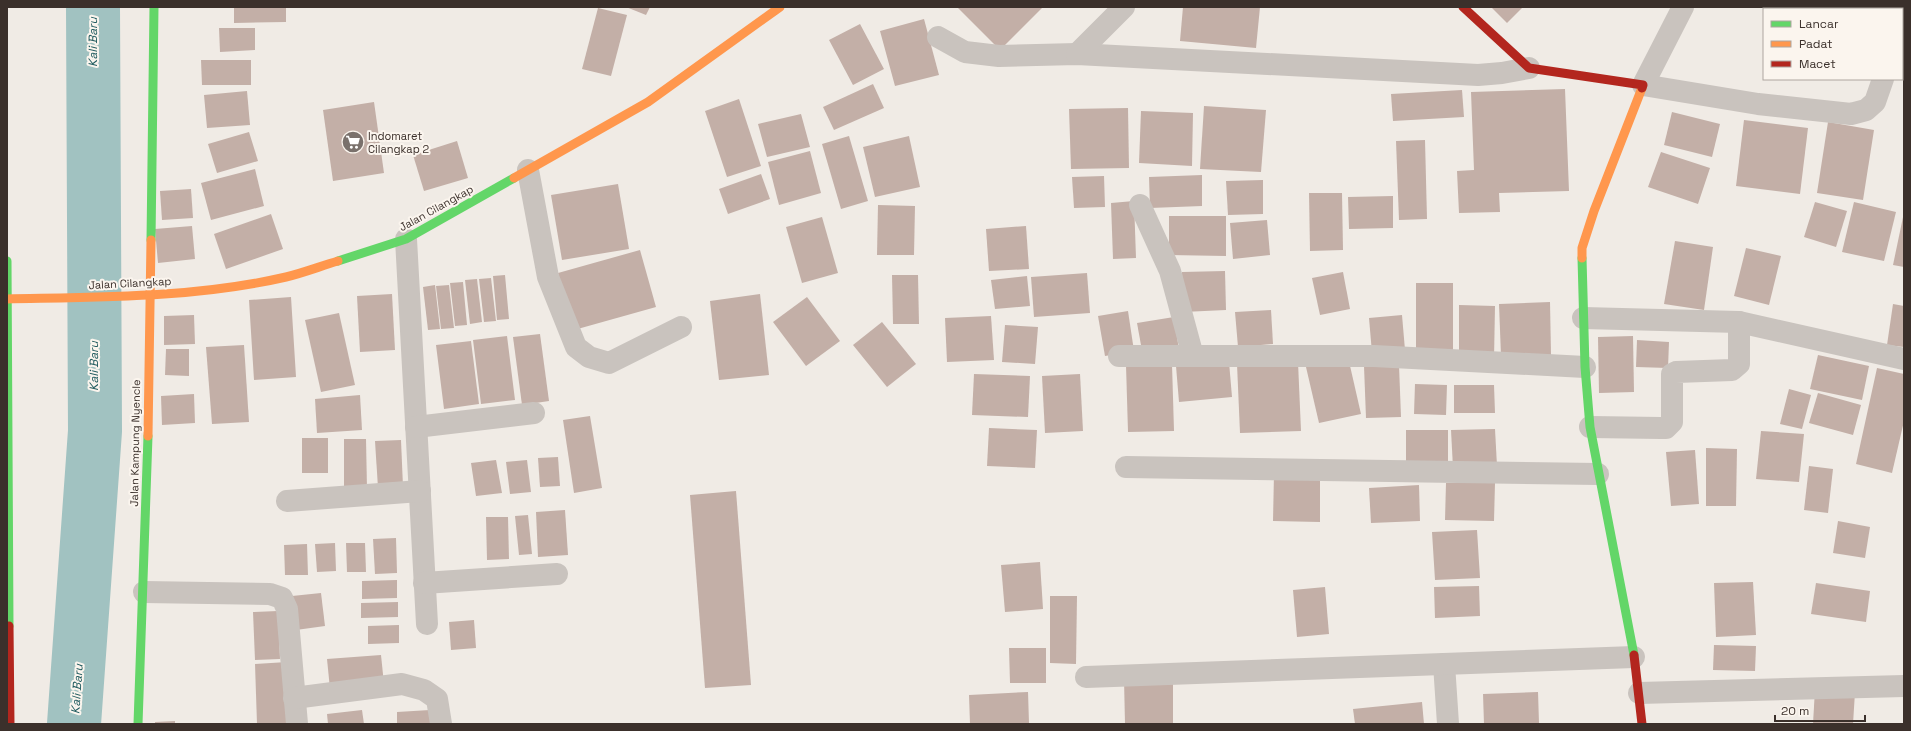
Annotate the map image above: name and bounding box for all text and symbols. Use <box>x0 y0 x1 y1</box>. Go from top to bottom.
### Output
legend <box>1763 8 1903 80</box>
water label: Kali Baru <box>85 16 101 67</box>
text: Lancar <box>1799 16 1839 32</box>
text: Padat <box>1799 36 1833 52</box>
text: Macet <box>1799 56 1836 72</box>
supermarket icon: Indomaret Cilangkap 2 <box>340 129 366 155</box>
place label: Indomaret Cilangkap 2 <box>368 129 430 156</box>
street label: Jalan Cilangkap <box>396 182 476 234</box>
street label: Jalan Cilangkap <box>88 274 172 292</box>
water label: Kali Baru <box>86 340 102 391</box>
street label: Jalan Kampung Nyencle <box>127 379 143 507</box>
water label: Kali Baru <box>67 663 87 714</box>
scale bar <box>1775 697 1865 723</box>
text: 20 m <box>1781 703 1809 719</box>

